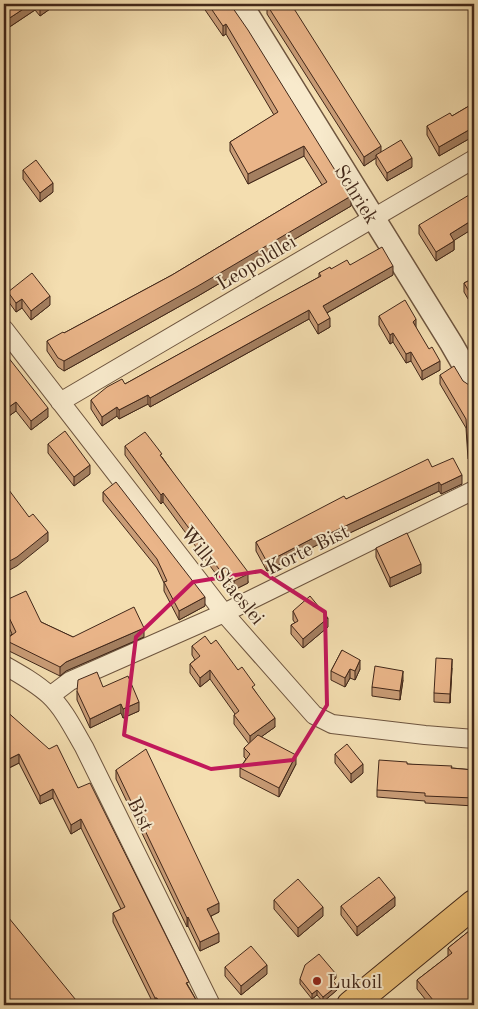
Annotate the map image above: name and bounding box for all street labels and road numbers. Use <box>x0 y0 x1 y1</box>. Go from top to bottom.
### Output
street label: Schriek <box>330 162 381 228</box>
street label: Leopoldlei <box>214 232 300 295</box>
street label: Korte Bist <box>263 522 353 579</box>
street label: Willy Staeslei <box>176 523 267 629</box>
street label: Bist <box>123 795 156 835</box>

